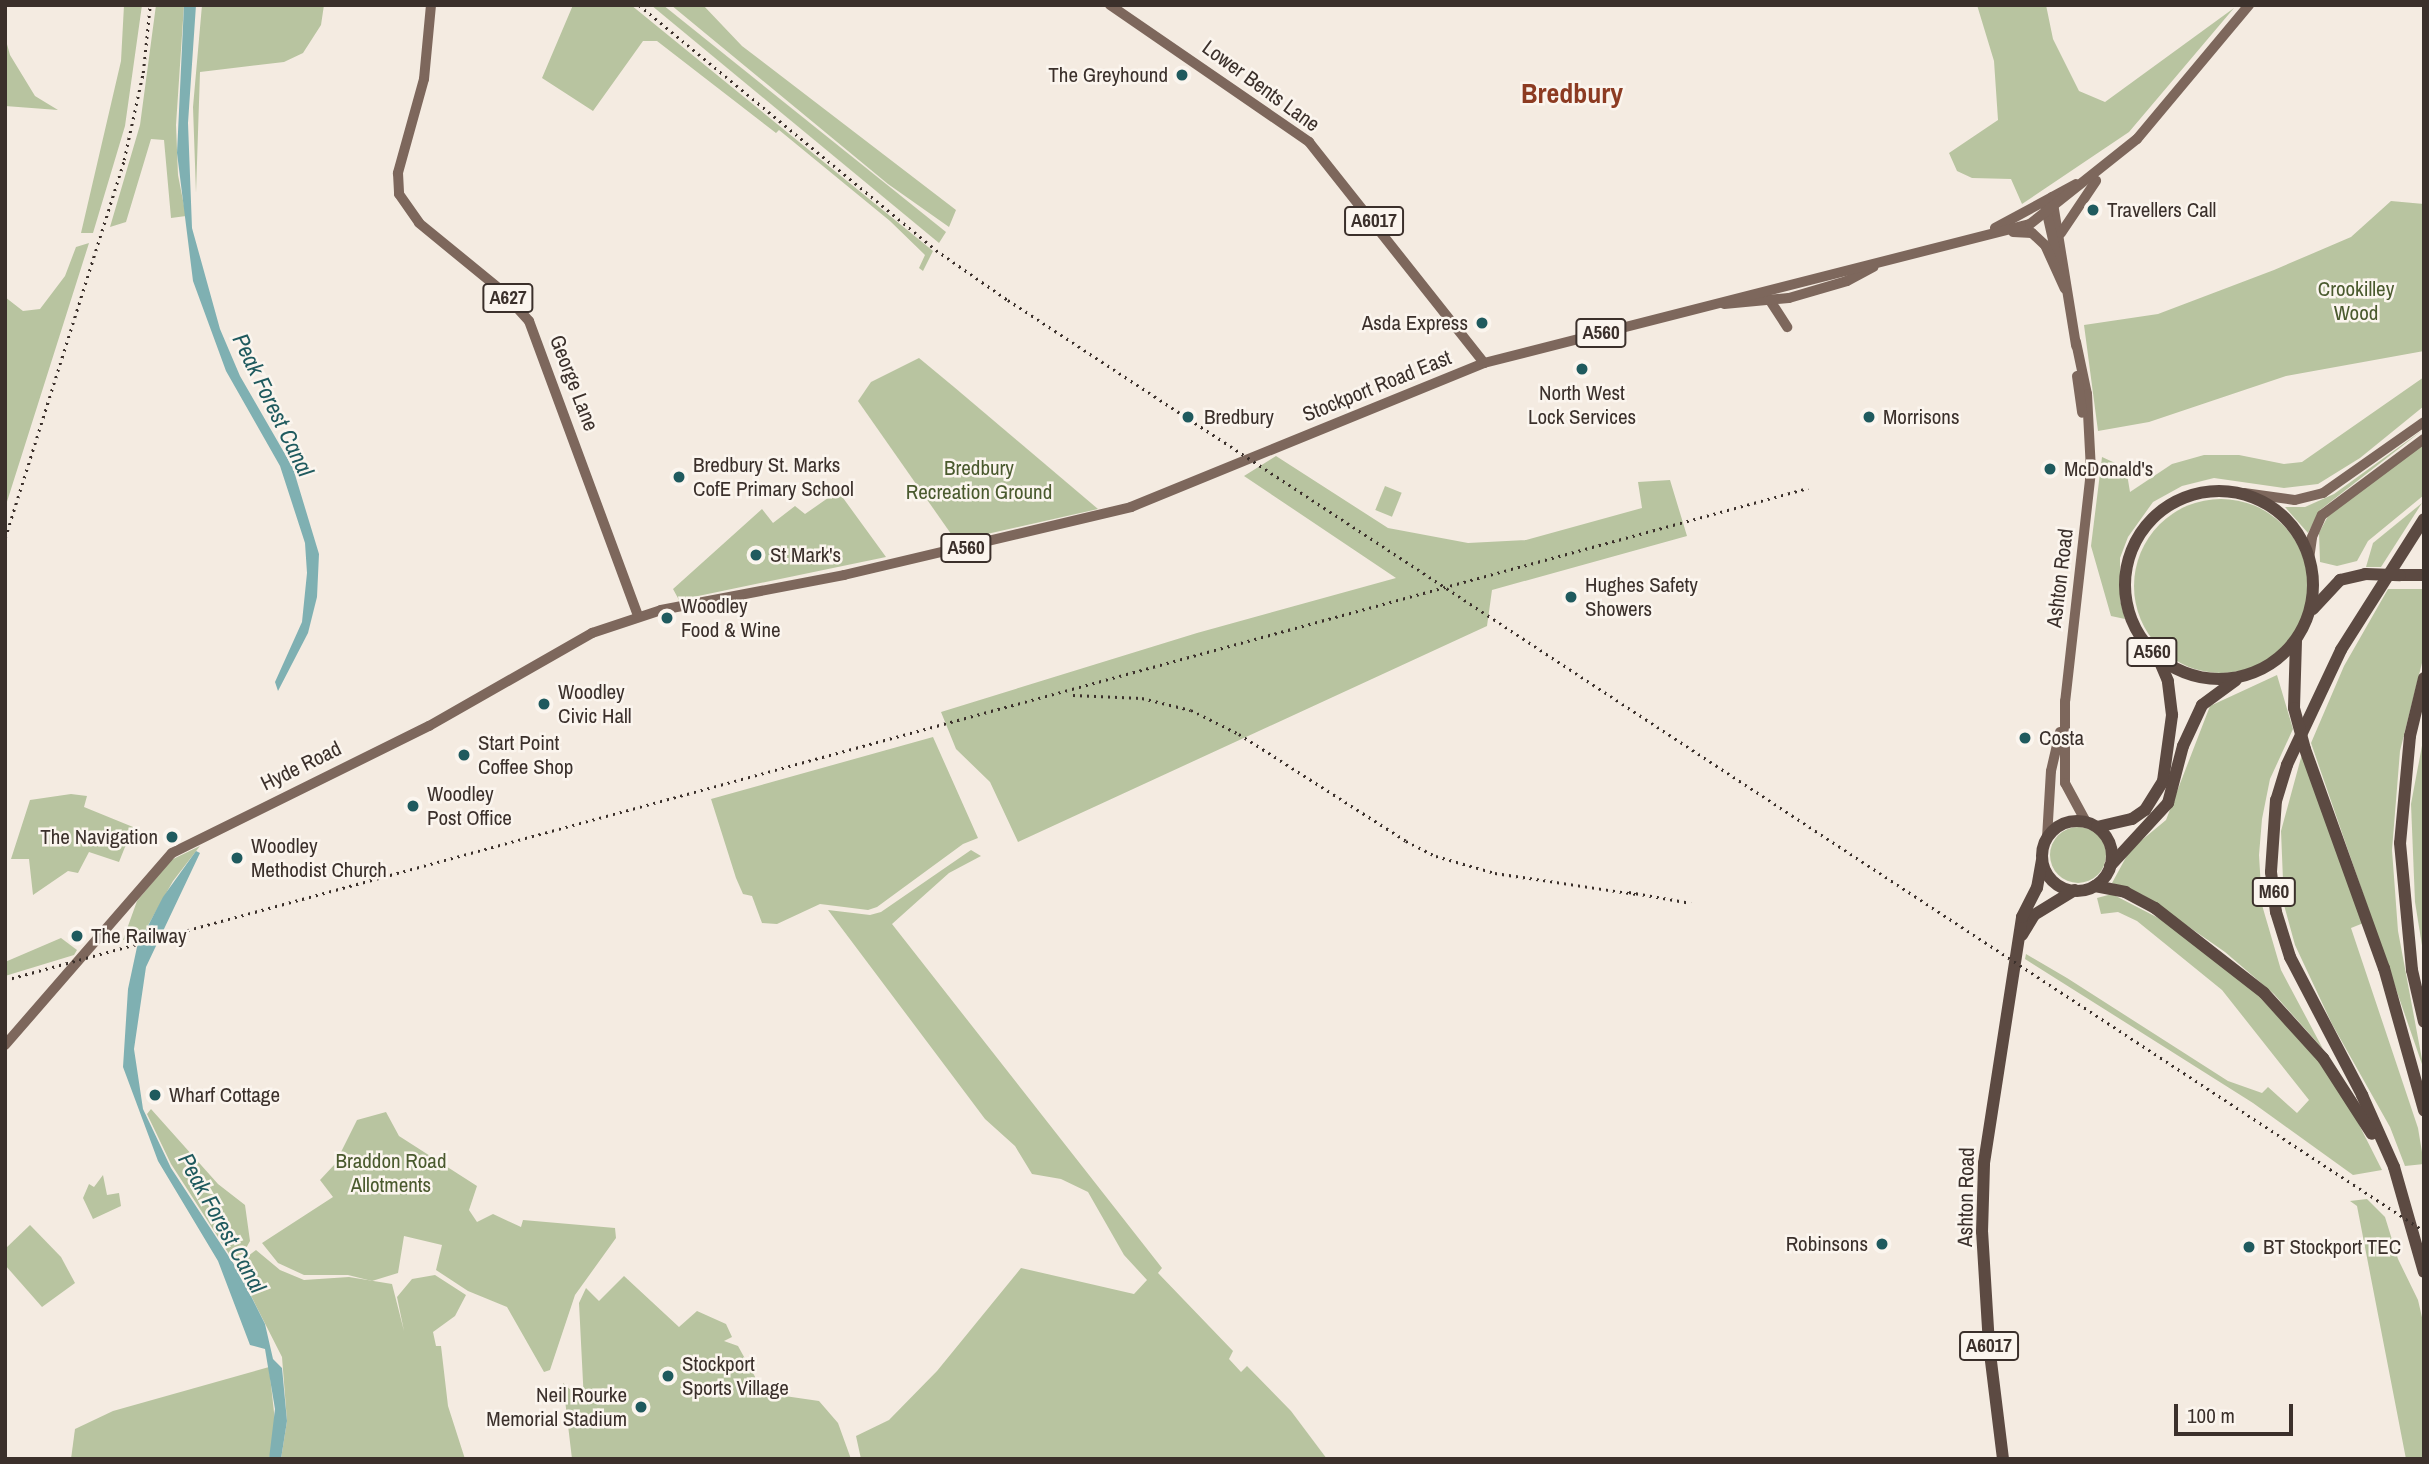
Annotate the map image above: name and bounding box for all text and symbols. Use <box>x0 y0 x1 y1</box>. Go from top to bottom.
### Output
street label: Lower Bents Lane <box>1197 35 1325 137</box>
place label: The Greyhound <box>1048 62 1168 88</box>
marker: The Greyhound <box>1174 67 1190 83</box>
district label: Bredbury <box>1521 76 1623 110</box>
place label: Travellers Call <box>2107 197 2216 223</box>
marker: Travellers Call <box>2085 202 2101 218</box>
road number: A6017 <box>1342 206 1406 236</box>
park label: Crookilley Wood <box>2318 276 2394 326</box>
road number: A627 <box>482 282 534 314</box>
place label: Asda Express <box>1362 310 1468 336</box>
marker: Asda Express <box>1474 315 1490 331</box>
road number: A560 <box>1575 318 1627 348</box>
water label: Peak Forest Canal <box>227 329 319 481</box>
street label: George Lane <box>544 332 604 434</box>
street label: Stockport Road East <box>1299 345 1455 427</box>
marker: North West Lock Services <box>1574 361 1590 377</box>
place label: North West Lock Services <box>1528 380 1636 430</box>
place label: Bredbury <box>1204 404 1274 430</box>
place label: Morrisons <box>1883 404 1960 430</box>
marker: Bredbury <box>1178 407 1198 427</box>
marker: Morrisons <box>1861 409 1877 425</box>
place label: Bredbury St. Marks CofE Primary School <box>693 452 854 502</box>
park label: Bredbury Recreation Ground <box>906 455 1052 505</box>
place label: McDonald's <box>2064 456 2153 482</box>
marker: McDonald's <box>2042 461 2058 477</box>
marker: Bredbury St. Marks CofE Primary School <box>671 469 687 485</box>
street label: Ashton Road <box>2041 527 2079 629</box>
road number: A560 <box>940 533 992 564</box>
place label: St Mark's <box>770 542 841 568</box>
marker: St Mark's <box>748 547 764 563</box>
place label: Hughes Safety Showers <box>1585 572 1698 622</box>
marker: Hughes Safety Showers <box>1563 589 1579 605</box>
place label: Woodley Food & Wine <box>681 593 781 643</box>
marker: Woodley Food & Wine <box>659 610 675 626</box>
road number: A560 <box>2126 636 2178 667</box>
place label: Woodley Civic Hall <box>558 679 632 729</box>
marker: Woodley Civic Hall <box>536 696 552 712</box>
place label: Costa <box>2039 725 2084 751</box>
place label: Start Point Coffee Shop <box>478 730 573 780</box>
marker: Costa <box>2017 730 2033 746</box>
street label: Hyde Road <box>257 736 345 796</box>
marker: Start Point Coffee Shop <box>456 747 472 763</box>
place label: Woodley Post Office <box>427 781 512 831</box>
marker: Woodley Post Office <box>405 798 421 814</box>
place label: The Navigation <box>40 824 158 850</box>
marker: The Navigation <box>164 829 180 845</box>
place label: Woodley Methodist Church <box>251 833 387 883</box>
marker: Woodley Methodist Church <box>229 850 245 866</box>
road number: M60 <box>2251 876 2297 908</box>
place label: The Railway <box>91 923 187 949</box>
marker: The Railway <box>69 928 85 944</box>
place label: Wharf Cottage <box>169 1082 280 1108</box>
marker: Wharf Cottage <box>147 1087 163 1103</box>
street label: Ashton Road <box>1953 1147 1979 1247</box>
water label: Peak Forest Canal <box>172 1148 272 1298</box>
park label: Braddon Road Allotments <box>335 1148 447 1198</box>
place label: Robinsons <box>1786 1231 1868 1257</box>
place label: BT Stockport TEC <box>2263 1234 2402 1260</box>
marker: Robinsons <box>1874 1236 1890 1252</box>
marker: BT Stockport TEC <box>2241 1239 2257 1255</box>
road number: A6017 <box>1958 1330 2021 1362</box>
place label: Stockport Sports Village <box>682 1351 789 1401</box>
marker: Stockport Sports Village <box>660 1368 676 1384</box>
place label: Neil Rourke Memorial Stadium <box>486 1382 627 1432</box>
scale bar <box>2177 1390 2296 1434</box>
marker: Neil Rourke Memorial Stadium <box>633 1399 649 1415</box>
text: 100 m <box>2187 1401 2235 1430</box>

